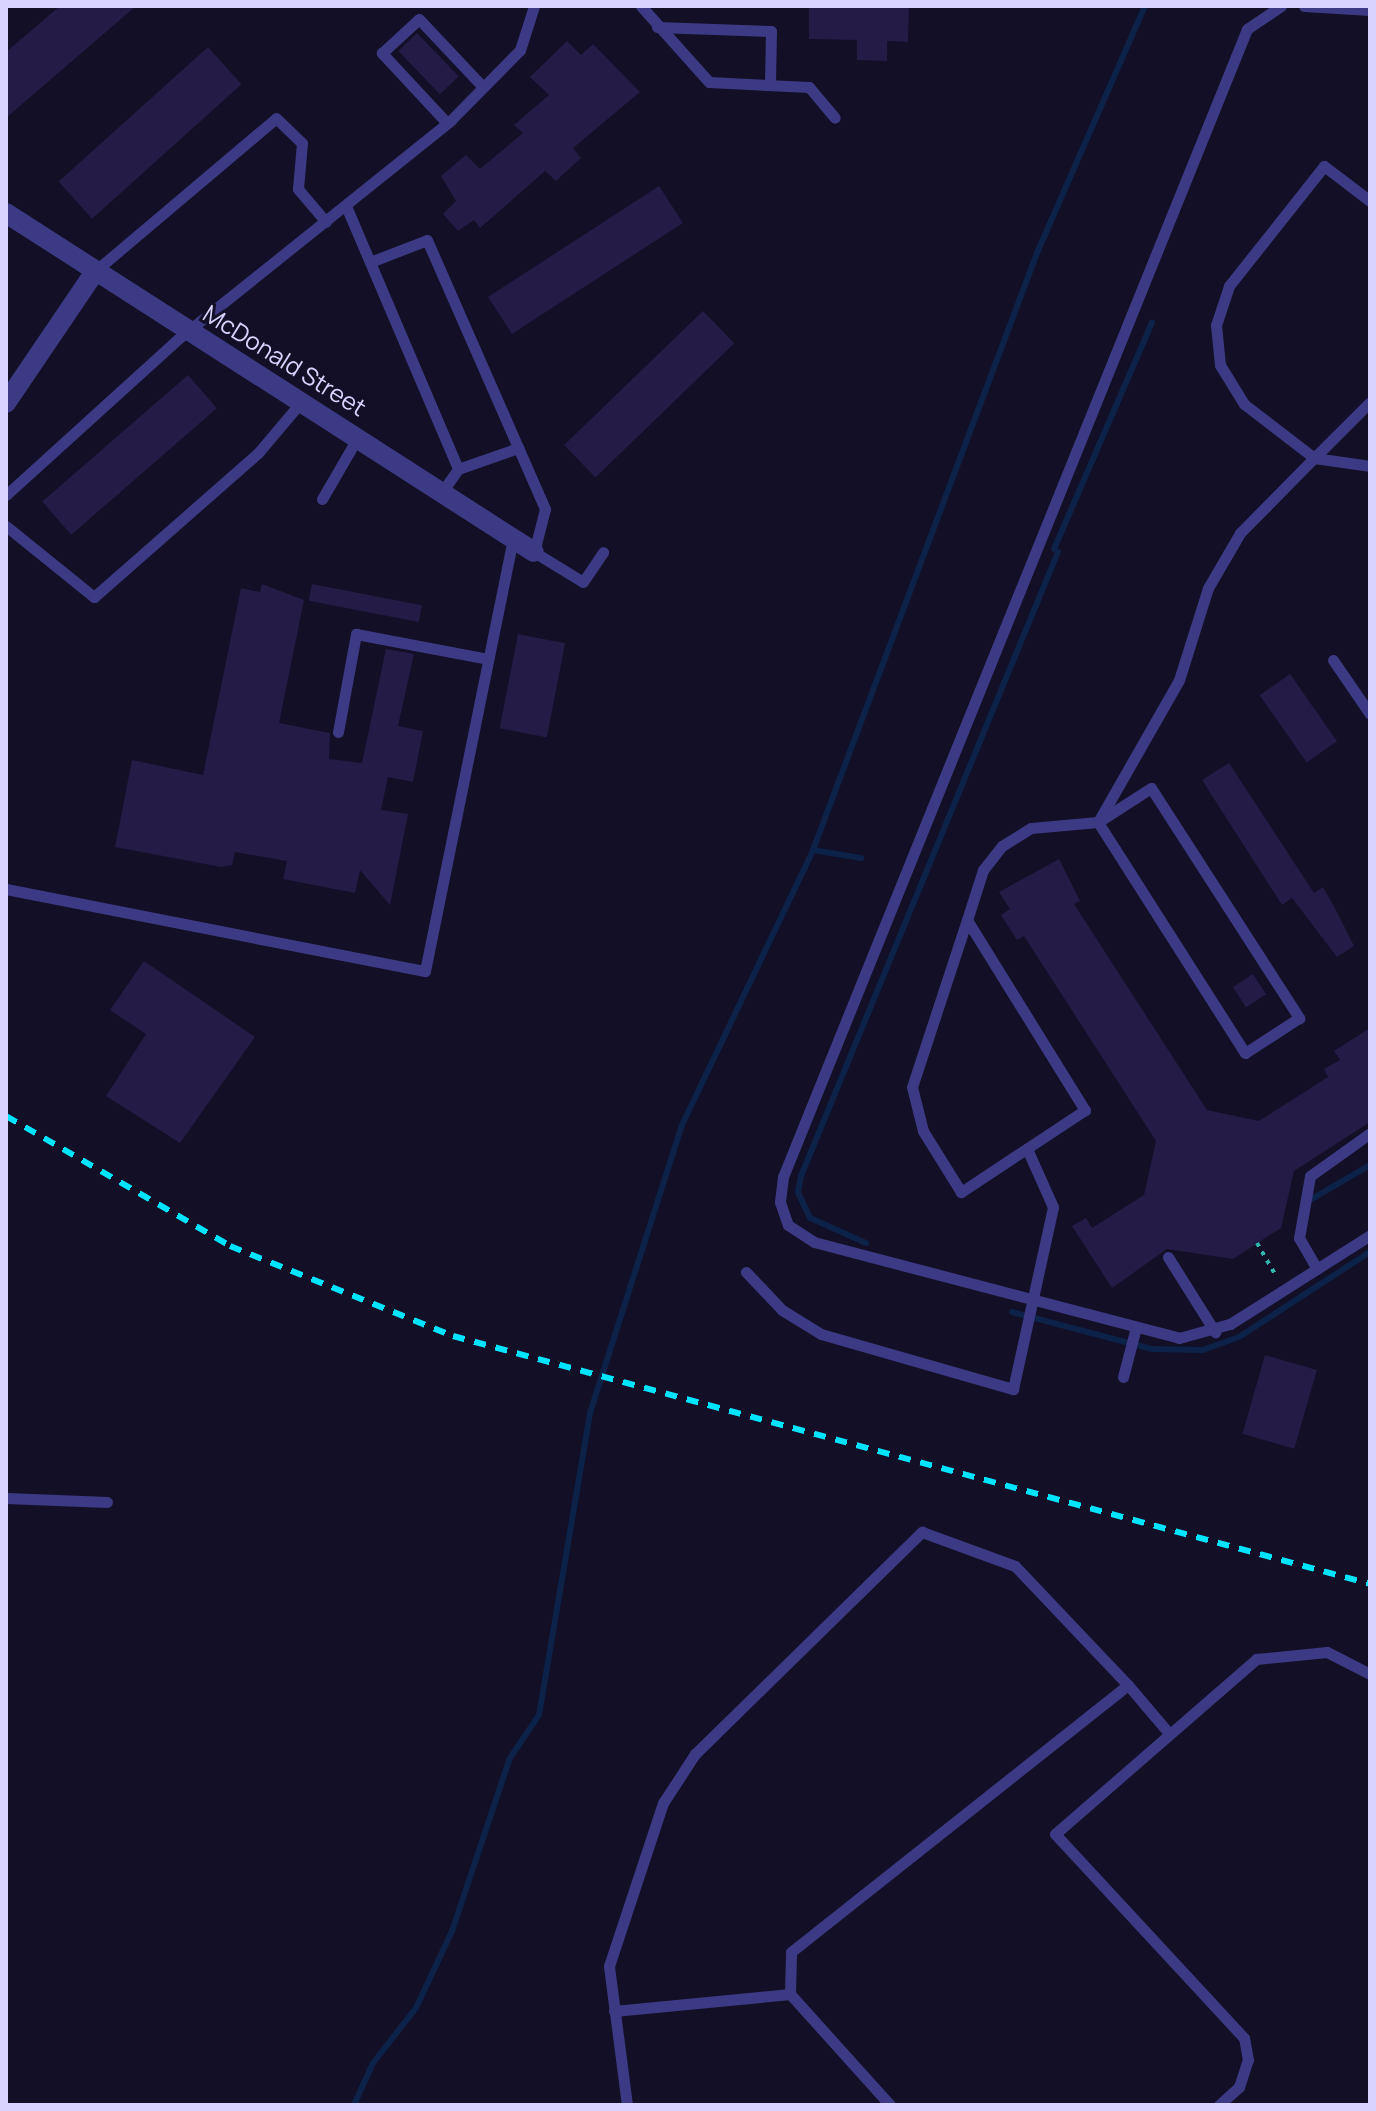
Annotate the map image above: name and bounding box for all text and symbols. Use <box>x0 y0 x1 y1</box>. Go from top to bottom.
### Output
street label: McDonald Street <box>198 298 372 422</box>

